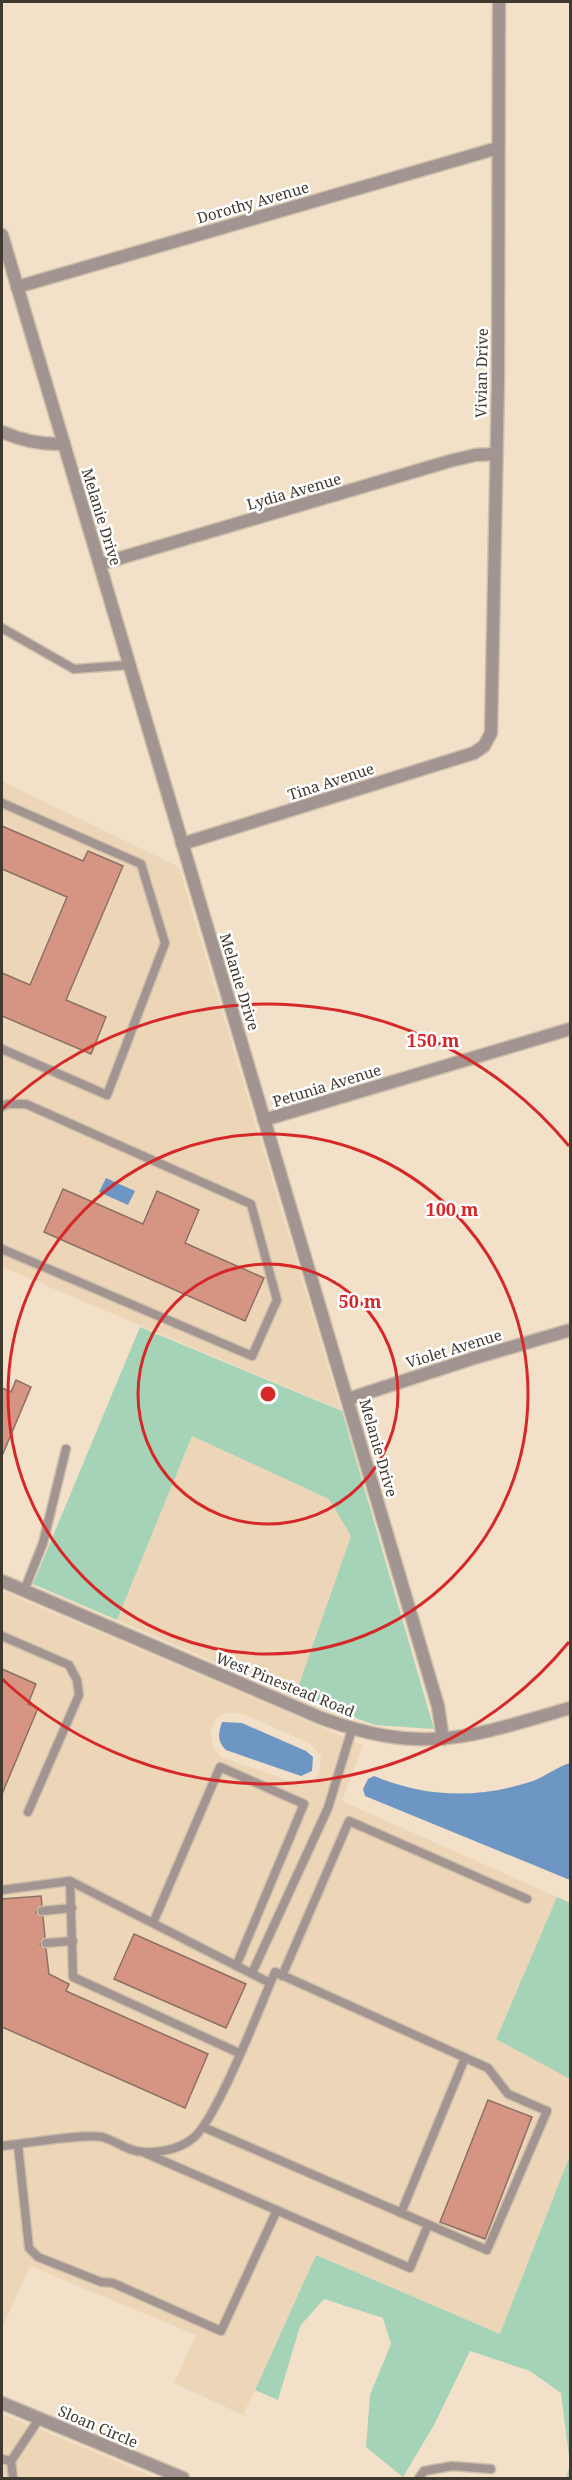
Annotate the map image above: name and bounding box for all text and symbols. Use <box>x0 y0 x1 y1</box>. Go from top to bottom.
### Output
street label: Dorothy Avenue <box>194 176 311 228</box>
street label: Vivian Drive <box>470 328 492 418</box>
street label: Melanie Drive <box>78 465 126 568</box>
street label: Lydia Avenue <box>244 468 343 514</box>
street label: Tina Avenue <box>285 758 376 804</box>
street label: Melanie Drive <box>216 930 264 1033</box>
text: 150 m <box>407 1028 460 1052</box>
street label: Petunia Avenue <box>270 1059 383 1111</box>
text: 100 m <box>426 1197 479 1221</box>
text: 50 m <box>339 1289 382 1313</box>
street label: Violet Avenue <box>403 1324 504 1372</box>
centre of rings <box>258 1384 278 1404</box>
street label: Melanie Drive <box>355 1396 403 1499</box>
street label: West Pinestead Road <box>213 1647 358 1721</box>
street label: Sloan Circle <box>56 2400 141 2452</box>

